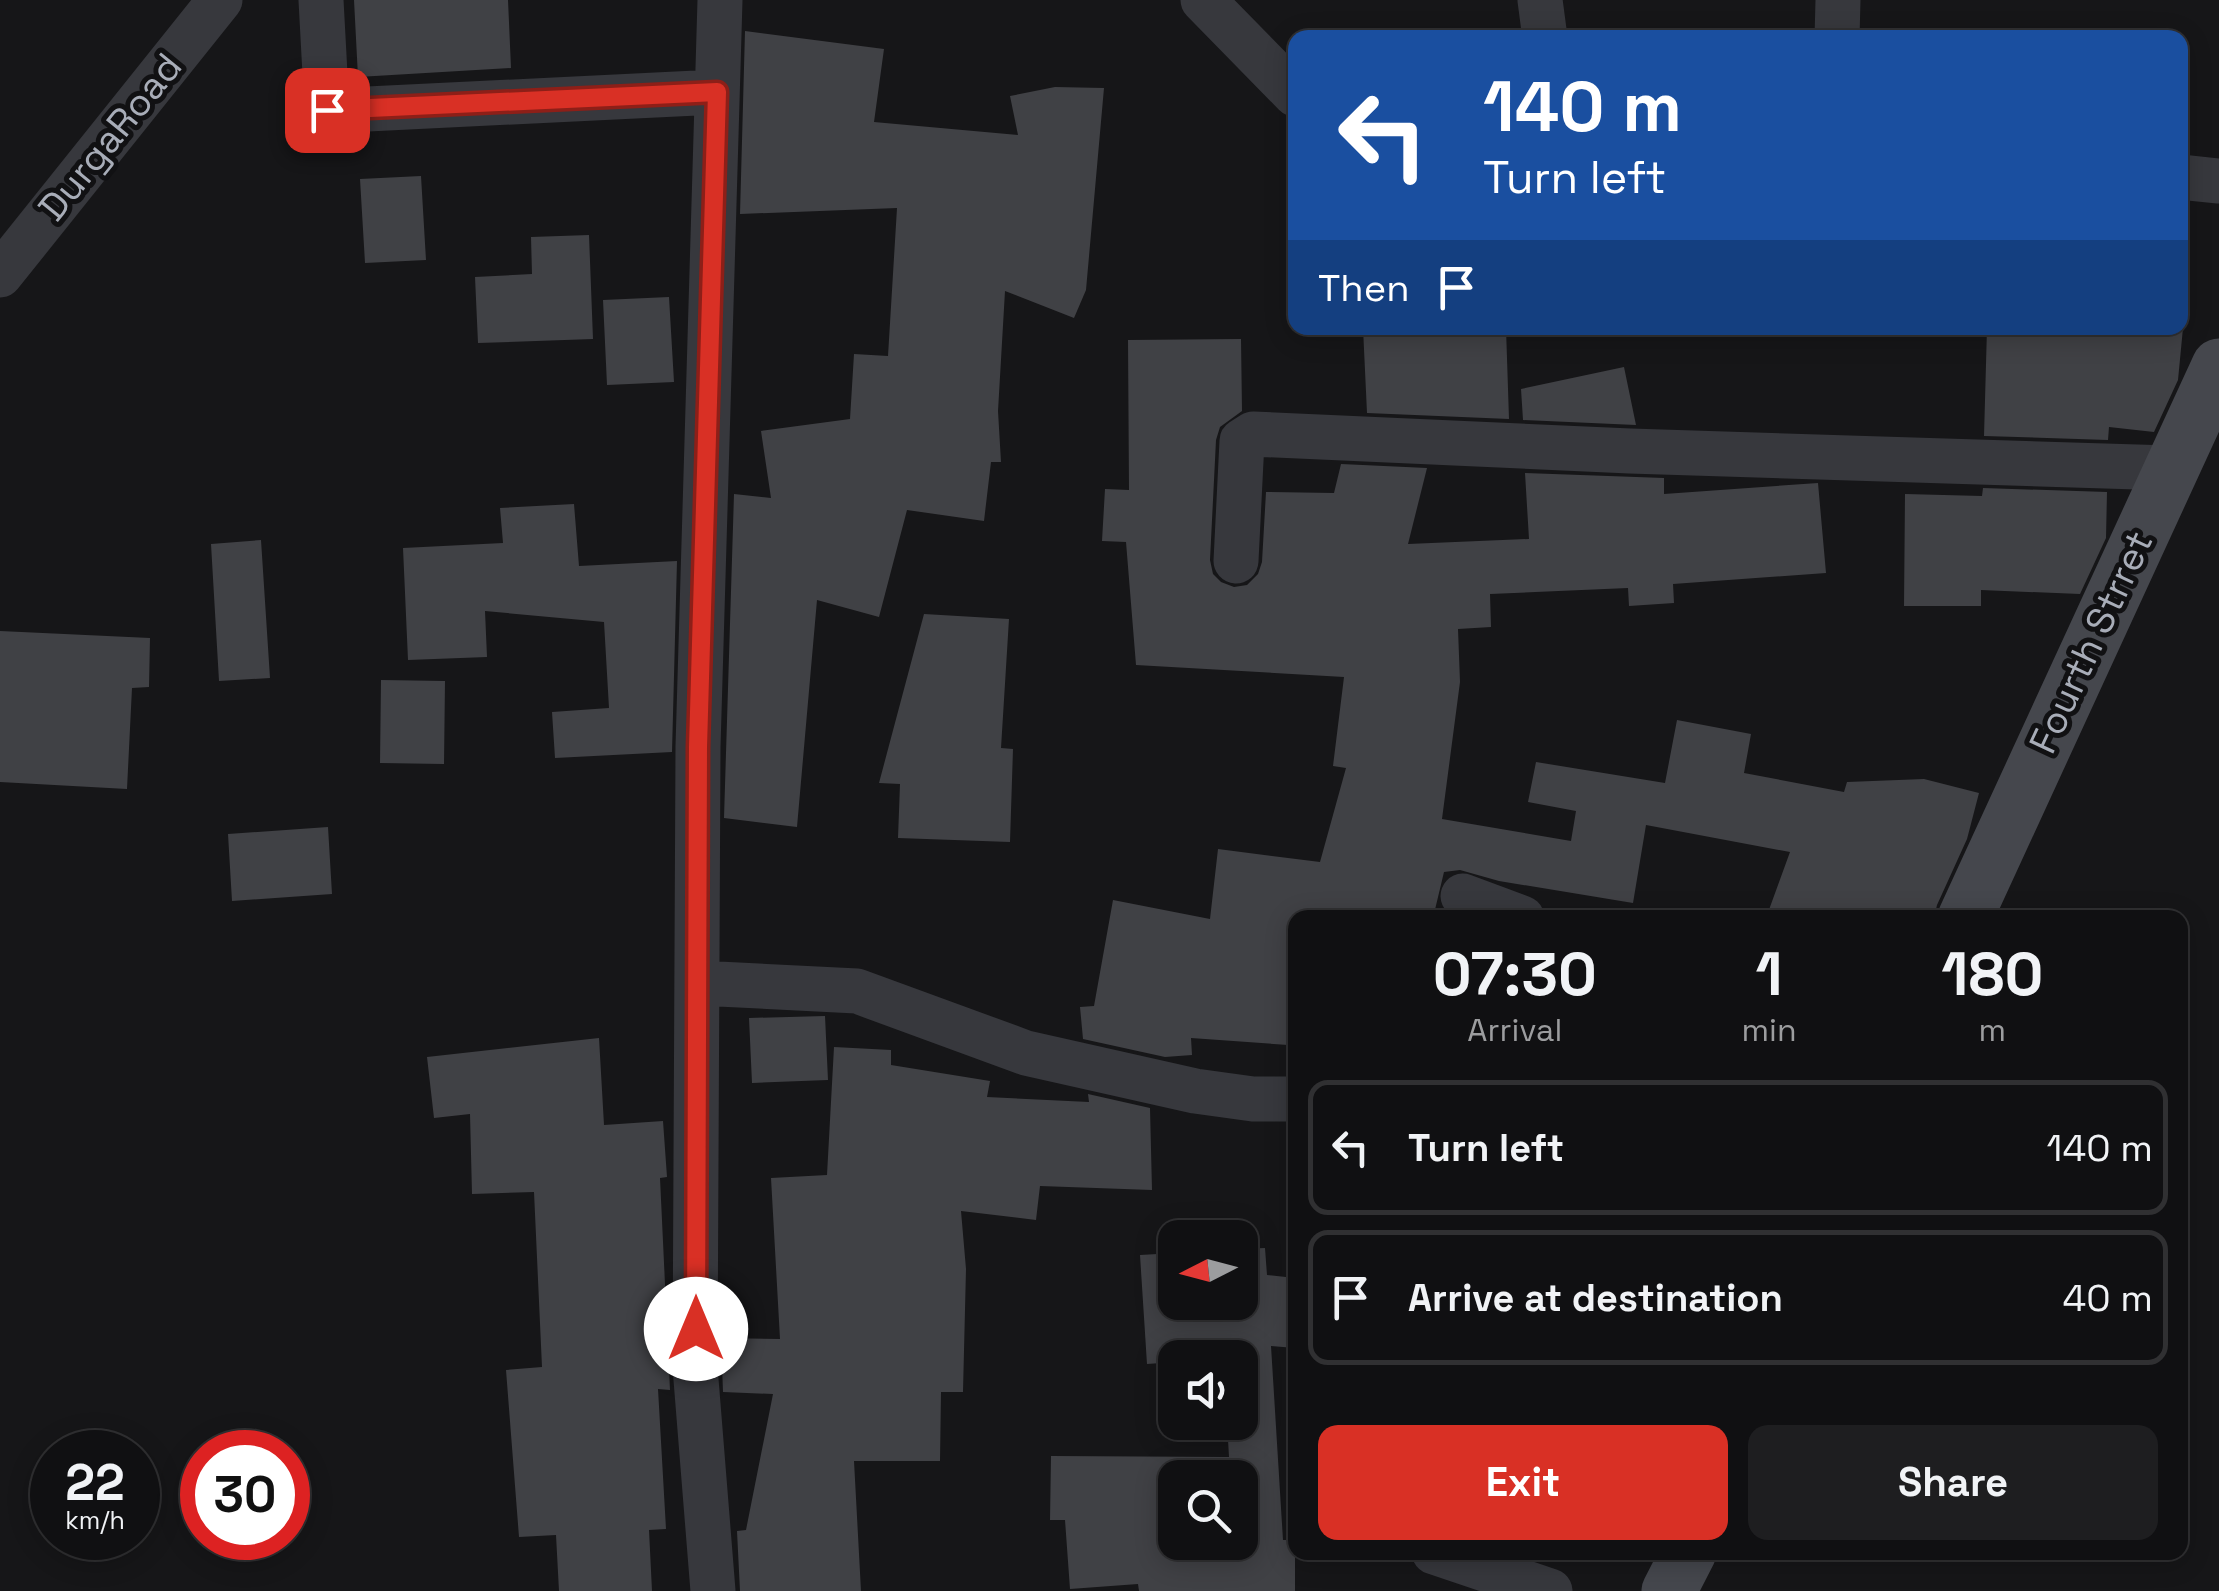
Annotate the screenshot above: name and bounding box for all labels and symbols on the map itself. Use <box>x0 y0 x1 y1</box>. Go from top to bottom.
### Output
street label: DurgaRoad <box>28 44 192 230</box>
pin <box>285 68 370 153</box>
street label: Fourth Strret <box>2019 523 2163 761</box>
north arrow <box>1158 1220 1258 1320</box>
position arrow <box>644 1277 748 1381</box>
speed limit sign: 30 <box>180 1430 310 1560</box>

